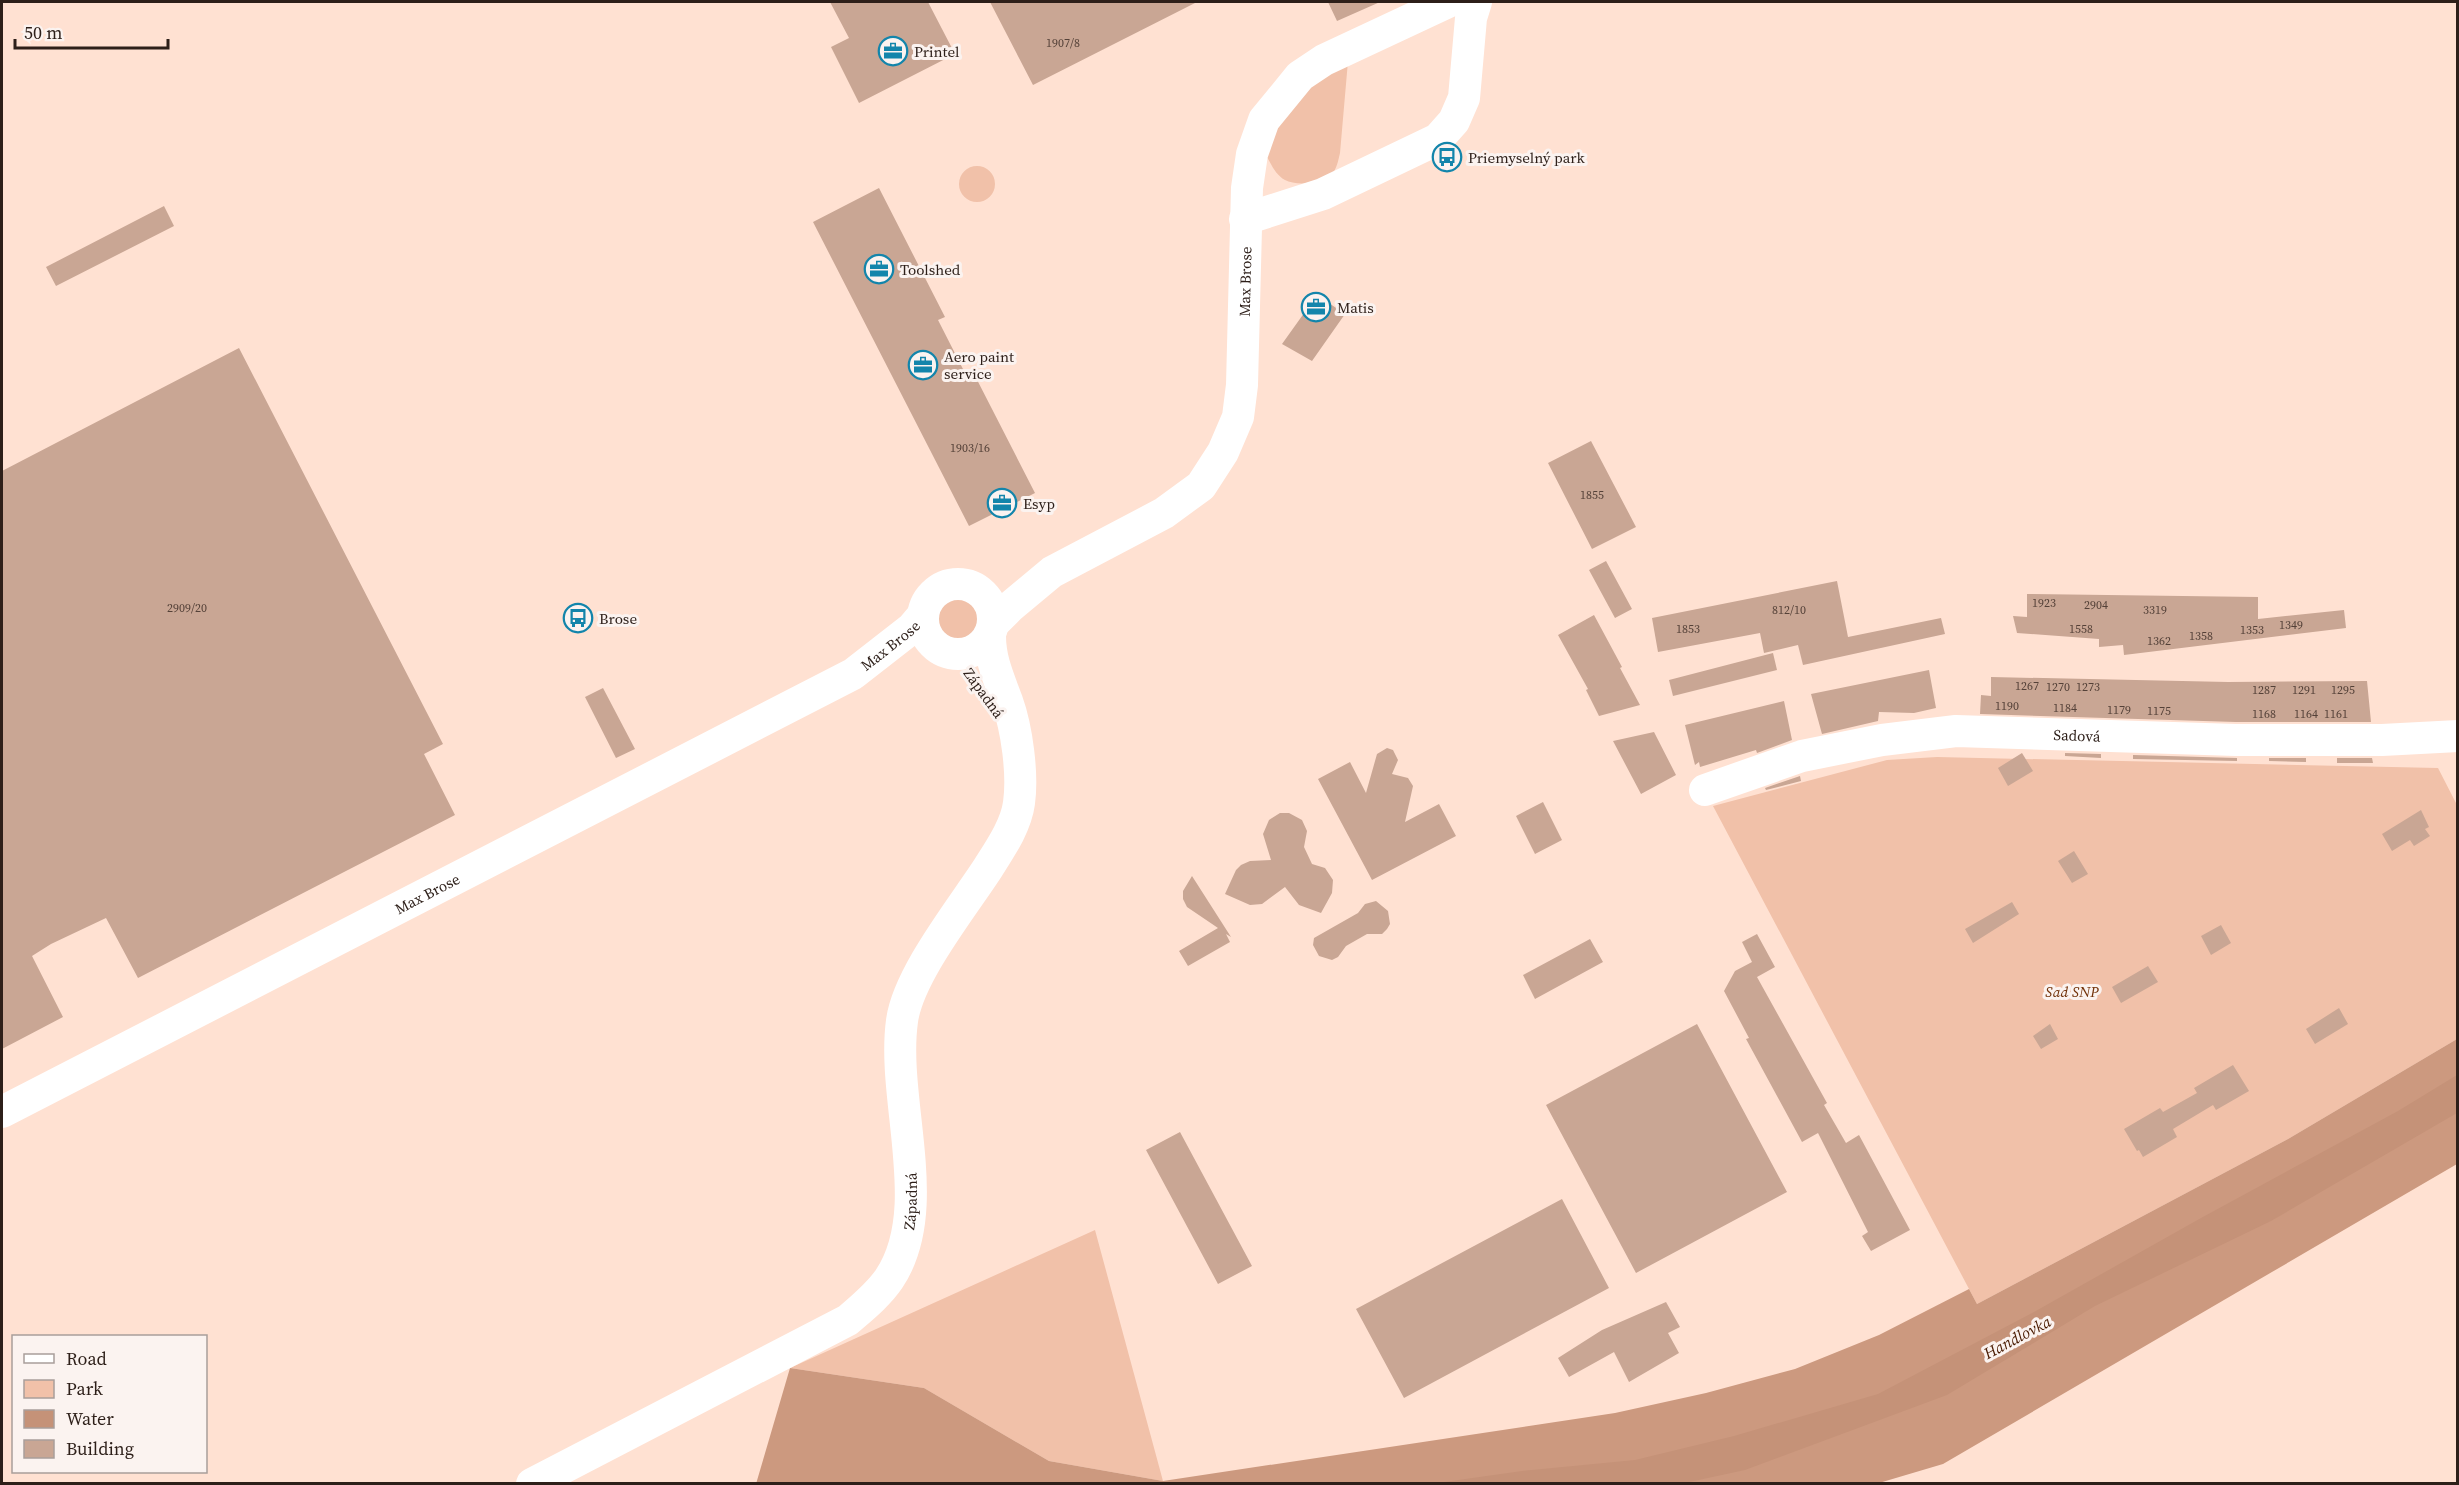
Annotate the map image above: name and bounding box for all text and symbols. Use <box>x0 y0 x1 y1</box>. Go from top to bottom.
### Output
scale bar <box>15 12 168 50</box>
text: 50 m <box>24 20 62 45</box>
office icon: Printel <box>877 35 909 67</box>
house number: 1907/8 <box>1046 35 1080 51</box>
place label: Printel <box>914 41 960 62</box>
bus stop icon: Priemyselný park <box>1431 141 1463 173</box>
place label: Priemyselný park <box>1468 147 1586 168</box>
street label: Max Brose <box>1233 246 1256 317</box>
office icon: Toolshed <box>863 253 895 285</box>
place label: Toolshed <box>900 259 961 280</box>
office icon: Matis <box>1300 291 1332 323</box>
place label: Matis <box>1337 297 1374 318</box>
place label: Aero paint service <box>944 346 1014 384</box>
office icon: Aero paint service <box>907 349 939 381</box>
house number: 1903/16 <box>950 440 990 456</box>
office icon: Esyp <box>986 487 1018 519</box>
house number: 1855 <box>1580 487 1604 503</box>
place label: Esyp <box>1023 493 1055 514</box>
house number: 1923 <box>2032 595 2056 611</box>
house number: 2904 <box>2084 597 2108 613</box>
house number: 2909/20 <box>167 600 207 616</box>
bus stop icon: Brose <box>562 602 594 634</box>
house number: 812/10 <box>1772 602 1806 618</box>
house number: 3319 <box>2143 602 2167 618</box>
place label: Brose <box>599 608 637 629</box>
street label: Max Brose <box>856 615 925 675</box>
house number: 1349 <box>2279 617 2303 633</box>
house number: 1853 <box>1676 621 1700 637</box>
house number: 1558 <box>2069 621 2093 637</box>
house number: 1353 <box>2240 622 2264 638</box>
house number: 1358 <box>2189 628 2213 644</box>
house number: 1362 <box>2147 633 2171 649</box>
street label: Západná <box>959 664 1010 723</box>
house number: 1267 <box>2015 678 2039 694</box>
house number: 1270 <box>2046 679 2070 695</box>
house number: 1273 <box>2076 679 2100 695</box>
house number: 1287 <box>2252 682 2276 698</box>
house number: 1291 <box>2292 682 2316 698</box>
house number: 1295 <box>2331 682 2355 698</box>
house number: 1190 <box>1995 698 2019 714</box>
house number: 1184 <box>2053 700 2077 716</box>
house number: 1179 <box>2107 702 2131 718</box>
house number: 1175 <box>2147 703 2171 719</box>
house number: 1168 <box>2252 706 2276 722</box>
house number: 1164 <box>2294 706 2318 722</box>
house number: 1161 <box>2324 706 2348 722</box>
street label: Sadová <box>2053 724 2101 746</box>
street label: Max Brose <box>391 868 463 919</box>
park label: Sad SNP <box>2045 981 2099 1002</box>
street label: Západná <box>898 1172 921 1231</box>
water label: Handlovka <box>1979 1310 2055 1364</box>
legend <box>12 1335 207 1473</box>
text: Road <box>66 1346 107 1371</box>
text: Park <box>66 1376 103 1401</box>
text: Water <box>66 1406 114 1431</box>
text: Building <box>66 1436 134 1461</box>

